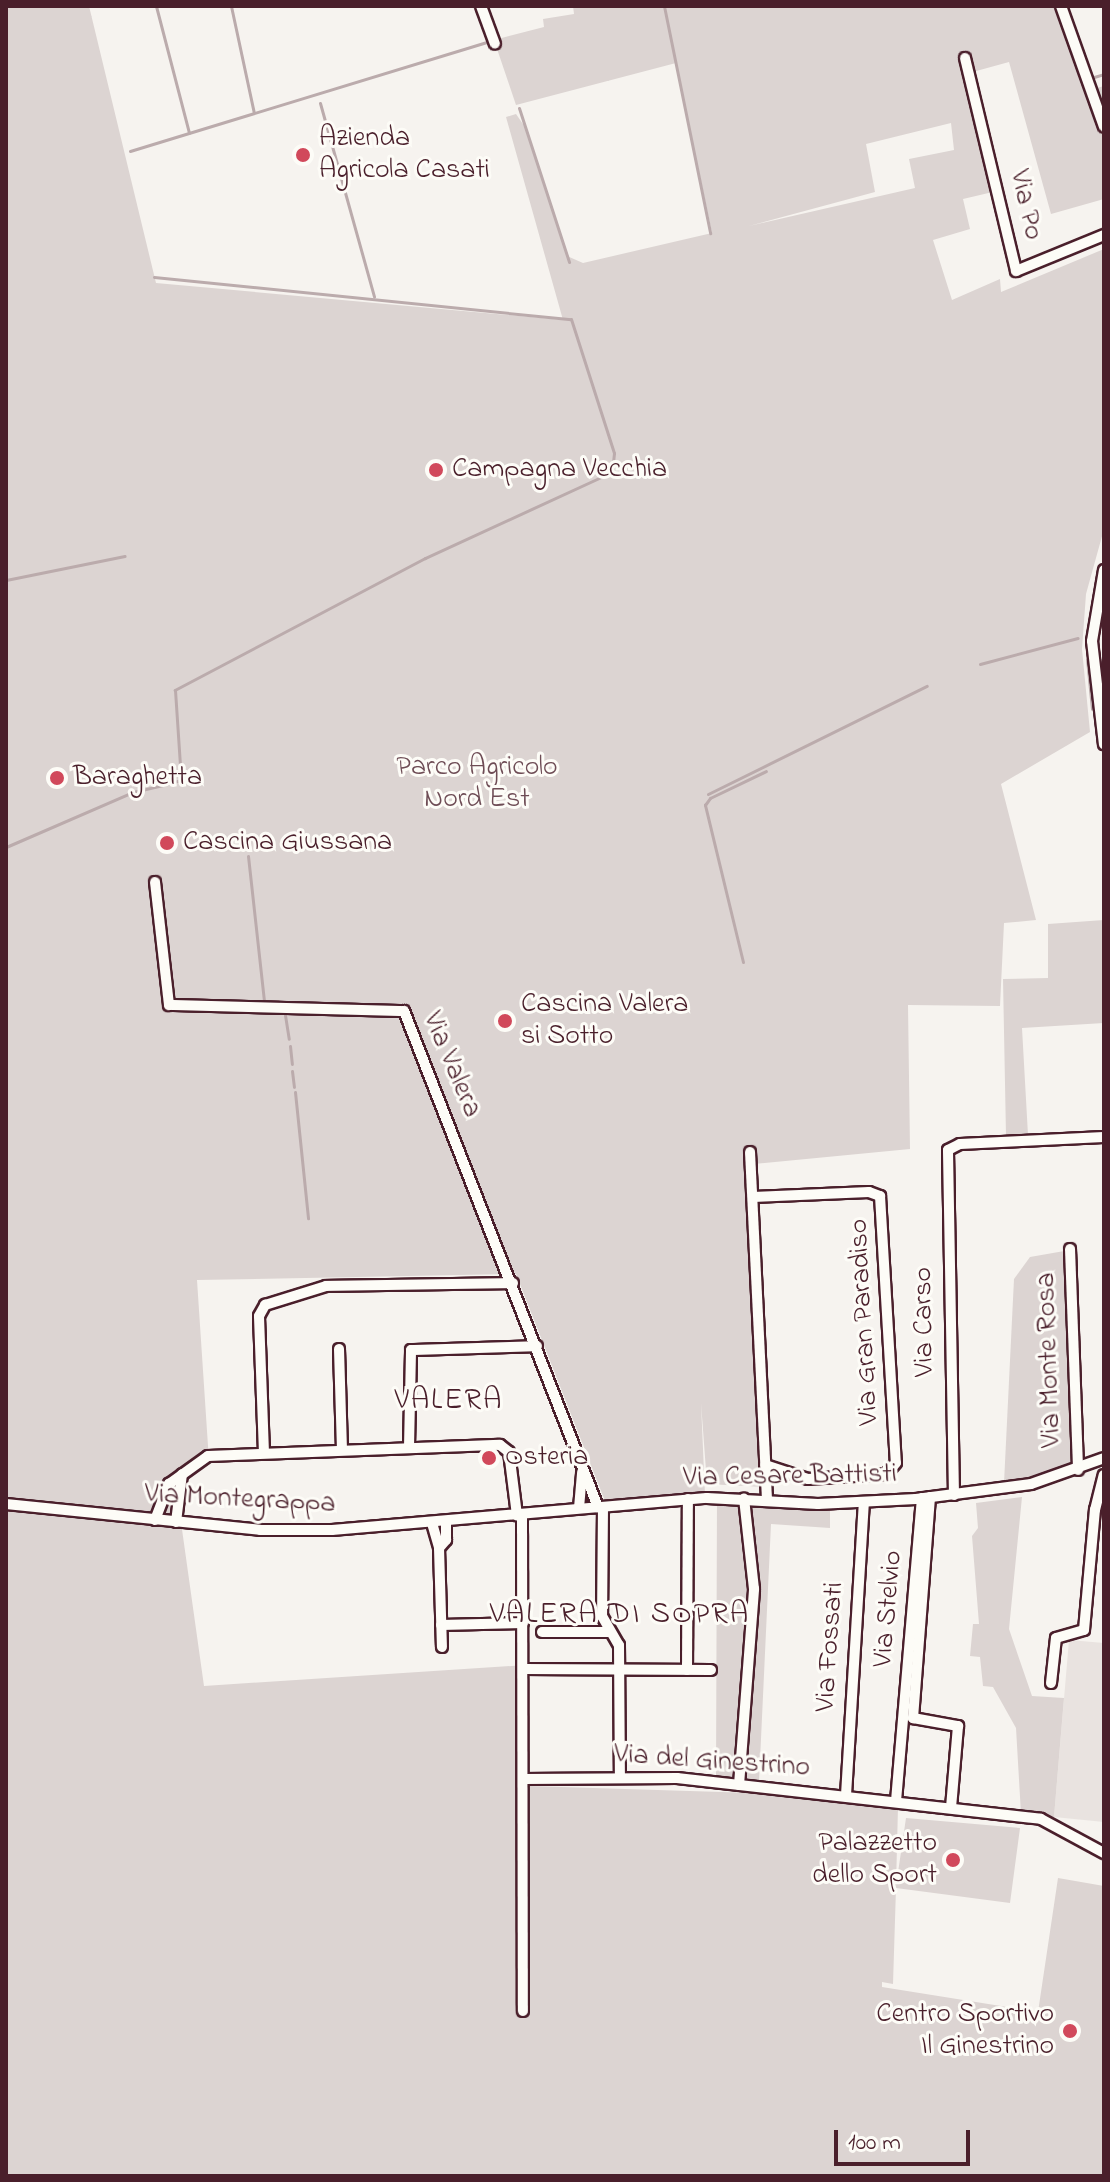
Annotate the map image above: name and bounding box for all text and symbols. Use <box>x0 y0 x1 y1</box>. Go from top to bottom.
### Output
place label: Azienda Agricola Casati <box>319 122 490 188</box>
marker: Azienda Agricola Casati <box>294 146 312 164</box>
street label: Via Po <box>1001 167 1049 243</box>
place label: Campagna Vecchia <box>452 453 667 487</box>
marker: Campagna Vecchia <box>427 461 445 479</box>
park label: Parco Agricolo Nord Est <box>396 751 558 817</box>
place label: Baraghetta <box>73 761 202 795</box>
marker: Baraghetta <box>48 769 66 787</box>
place label: Cascina Giussana <box>183 826 392 860</box>
marker: Cascina Giussana <box>158 834 176 852</box>
place label: Cascina Valera si Sotto <box>521 988 688 1054</box>
street label: Via Valera <box>414 1007 488 1123</box>
marker: Cascina Valera si Sotto <box>496 1012 514 1030</box>
street label: Via Gran Paradiso <box>843 1218 887 1426</box>
street label: Via Carso <box>907 1267 943 1377</box>
street label: Via Monte Rosa <box>1030 1272 1070 1448</box>
district label: VALERA <box>395 1383 503 1419</box>
place label: Osteria <box>505 1441 588 1475</box>
marker: Osteria <box>480 1449 498 1467</box>
street label: Via Cesare Battisti <box>683 1458 897 1496</box>
street label: Via Montegrappa <box>144 1478 336 1522</box>
street label: Via Stelvio <box>867 1549 911 1669</box>
street label: Via Fossati <box>810 1581 852 1713</box>
district label: VALERA DI SOPRA <box>490 1597 750 1633</box>
street label: Via del Ginestrino <box>613 1738 811 1786</box>
place label: Palazzetto dello Sport <box>812 1827 937 1893</box>
marker: Palazzetto dello Sport <box>944 1851 962 1869</box>
place label: Centro Sportivo Il Ginestrino <box>876 1998 1054 2064</box>
marker: Centro Sportivo Il Ginestrino <box>1061 2022 1079 2040</box>
scale bar <box>838 2114 974 2164</box>
text: 100 m <box>848 2126 901 2161</box>

